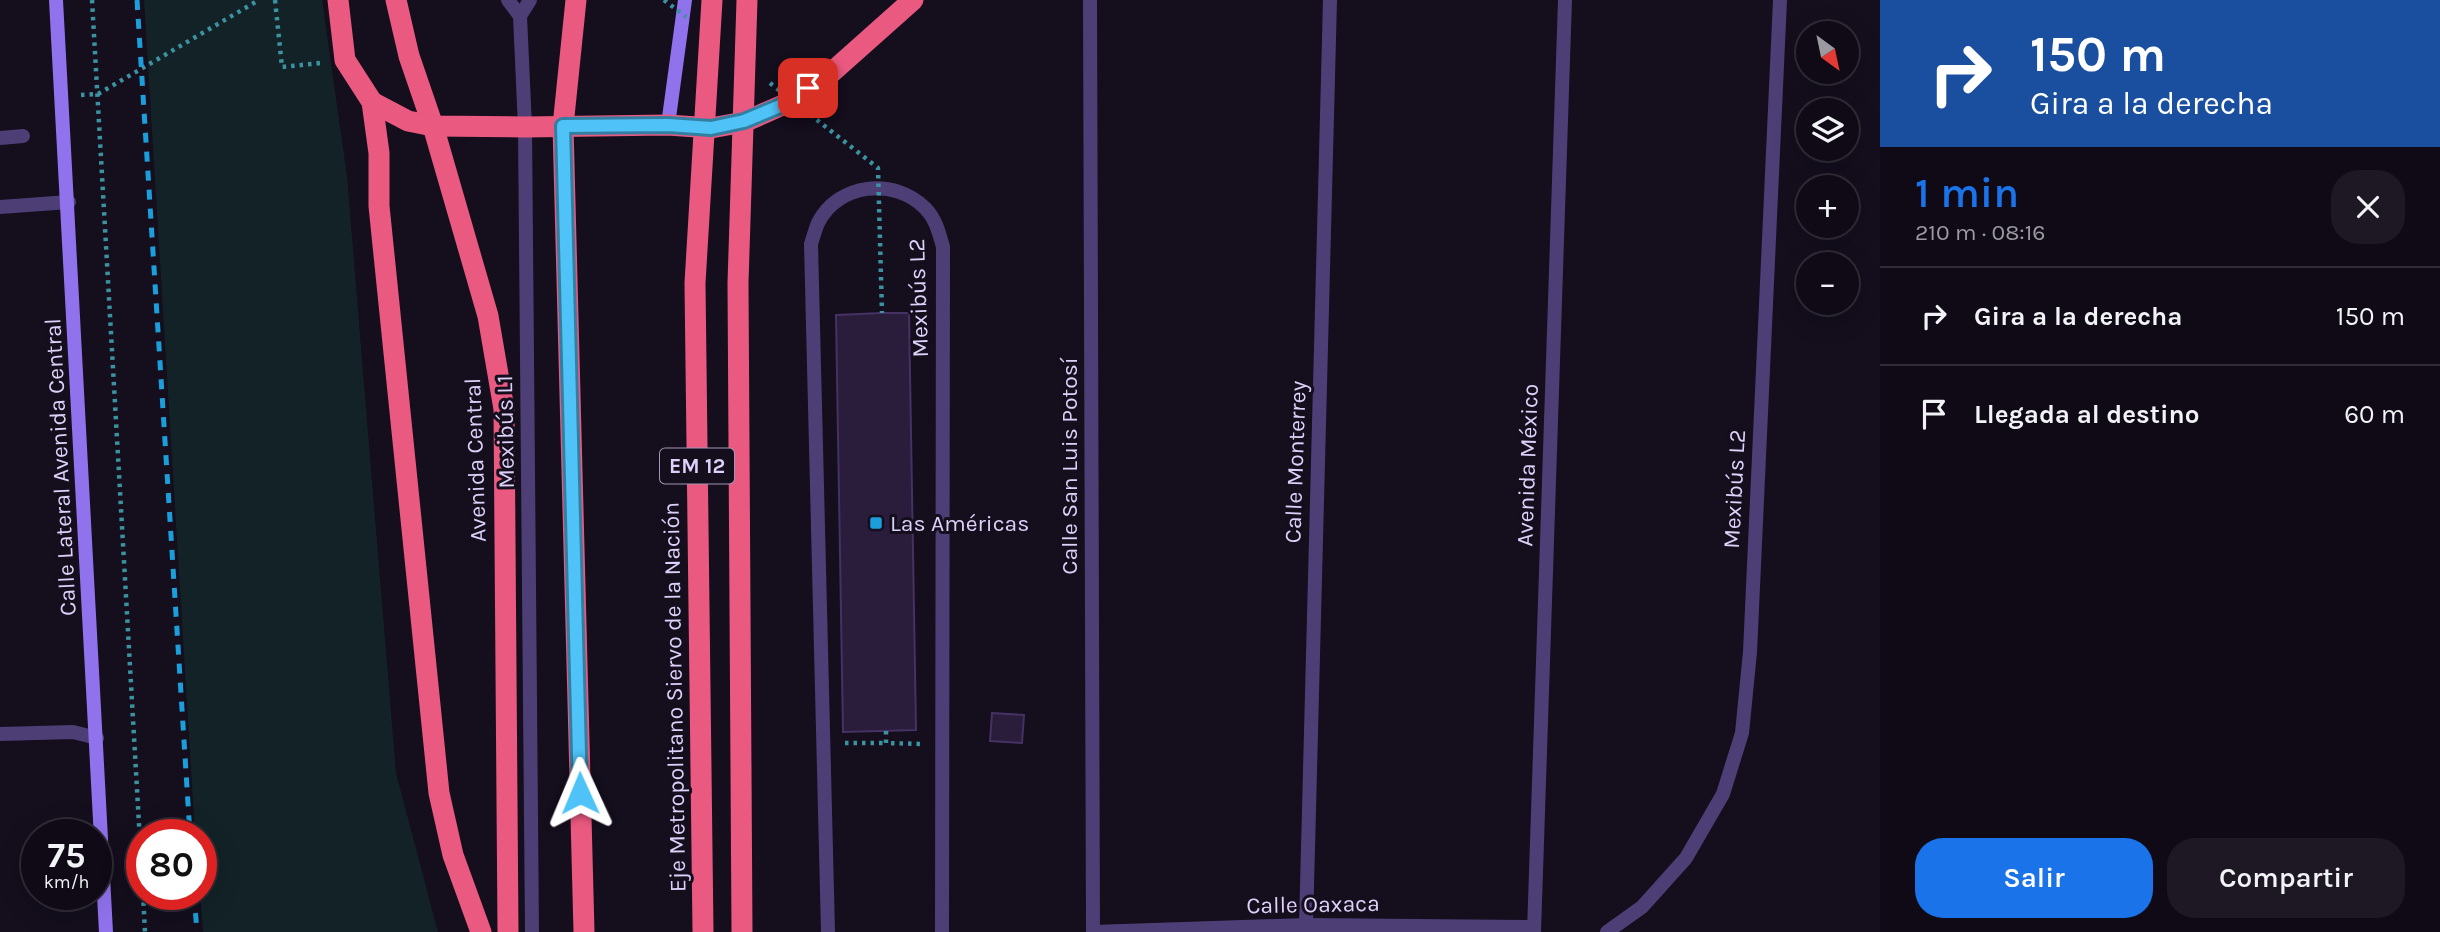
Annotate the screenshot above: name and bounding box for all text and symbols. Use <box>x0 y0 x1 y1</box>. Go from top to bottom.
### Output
north arrow <box>1796 21 1858 84</box>
map controls <box>1796 21 1859 315</box>
text: 150 m <box>2030 26 2166 83</box>
icon: right <box>1915 28 2006 119</box>
pin <box>778 58 838 118</box>
icon: arrive <box>789 69 827 107</box>
text: Gira a la derecha <box>2030 85 2273 122</box>
button: layers <box>1796 98 1859 161</box>
text: 1 min <box>1915 168 2019 218</box>
button: close <box>2331 170 2405 244</box>
button: + <box>1796 175 1859 238</box>
text: 210 m · 08:16 <box>1915 219 2045 246</box>
street label: Mexibús L2 <box>903 238 934 358</box>
button: − <box>1796 252 1859 315</box>
icon: right <box>1915 297 1953 335</box>
text: Gira a la derecha <box>1974 301 2183 332</box>
text: 150 m <box>2336 301 2405 332</box>
street label: Calle Lateral Avenida Central <box>39 317 82 617</box>
street label: Calle San Luis Potosí <box>1056 357 1083 575</box>
street label: Mexibús L1 <box>491 375 520 489</box>
street label: Avenida Central <box>459 377 492 543</box>
street label: Calle Monterrey <box>1279 380 1312 544</box>
street label: Avenida México <box>1511 383 1544 547</box>
icon: arrive <box>1915 395 1953 433</box>
text: Llegada al destino <box>1974 399 2200 430</box>
text: 60 m <box>2344 399 2405 430</box>
street label: Mexibús L2 <box>1718 429 1751 549</box>
road number: EM 12 <box>660 448 734 484</box>
street label: Eje Metropolitano Siervo de la Nación <box>658 502 691 892</box>
place label: Las Américas <box>890 510 1029 537</box>
marker: Las Américas <box>868 515 884 531</box>
position arrow <box>543 756 617 830</box>
speed limit sign: 80 <box>126 819 217 910</box>
text: 75 <box>48 835 85 876</box>
button: Salir <box>1915 838 2153 918</box>
button: Compartir <box>2167 838 2405 918</box>
text: km/h <box>44 871 89 893</box>
street label: Calle Oaxaca <box>1246 890 1380 919</box>

